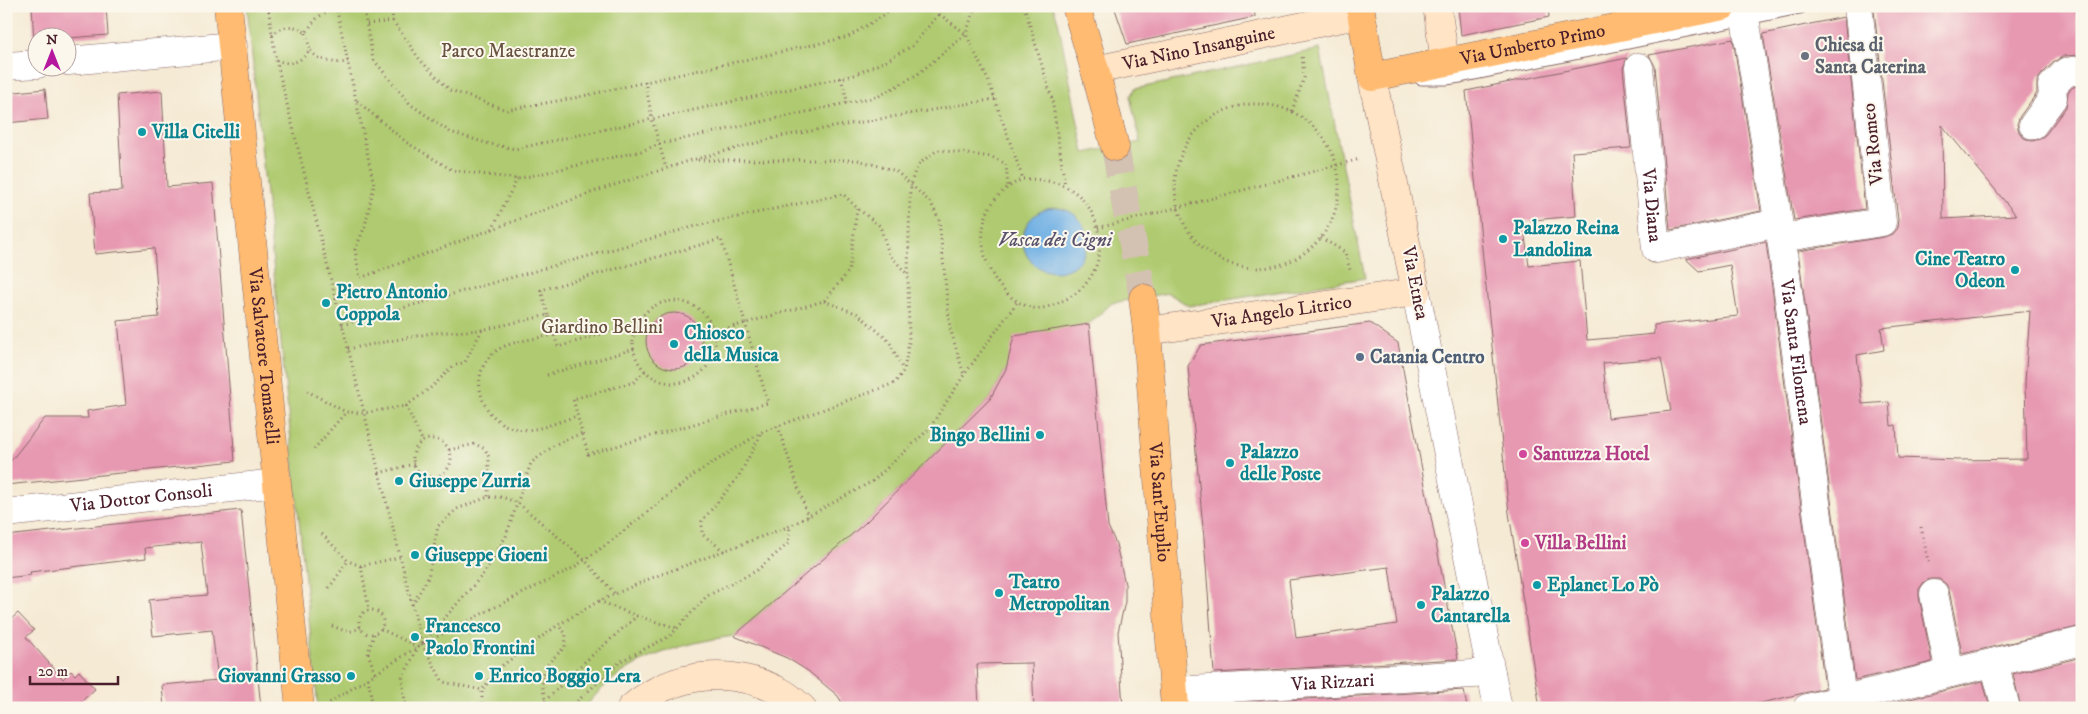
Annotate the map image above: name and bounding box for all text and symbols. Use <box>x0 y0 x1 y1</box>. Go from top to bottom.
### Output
street label: Via Umberto Primo <box>1457 19 1607 71</box>
street label: Via Nino Insanguine <box>1119 21 1277 76</box>
north arrow <box>28 28 78 78</box>
text: N <box>46 31 58 49</box>
place label: Chiesa di Santa Caterina <box>1815 34 1927 79</box>
park label: Parco Maestranze <box>441 40 575 63</box>
marker: Chiesa di Santa Caterina <box>1799 50 1811 62</box>
street label: Via Romeo <box>1857 102 1889 187</box>
place label: Villa Citelli <box>151 121 240 144</box>
marker: Villa Citelli <box>136 126 148 138</box>
street label: Via Diana <box>1637 166 1667 243</box>
place label: Palazzo Reina Landolina <box>1513 217 1620 262</box>
water label: Vasca dei Cigni <box>998 228 1114 253</box>
marker: Palazzo Reina Landolina <box>1497 233 1509 245</box>
street label: Via Etnea <box>1396 243 1433 322</box>
place label: Cine Teatro Odeon <box>1915 248 2006 293</box>
marker: Cine Teatro Odeon <box>2009 264 2021 276</box>
street label: Via Salvatore Tomaselli <box>243 266 284 446</box>
street label: Via Santa Filomena <box>1775 277 1817 426</box>
place label: Pietro Antonio Coppola <box>336 281 448 326</box>
street label: Via Angelo Litrico <box>1209 290 1353 333</box>
marker: Pietro Antonio Coppola <box>320 297 332 309</box>
park label: Giardino Bellini <box>541 316 663 339</box>
place label: Chiosco della Musica <box>684 322 780 367</box>
marker: Chiosco della Musica <box>668 338 680 350</box>
place label: Catania Centro <box>1370 346 1485 369</box>
marker: Catania Centro <box>1354 351 1366 363</box>
place label: Bingo Bellini <box>930 424 1030 447</box>
marker: Bingo Bellini <box>1034 429 1046 441</box>
street label: Via Sant'Euplio <box>1144 441 1176 563</box>
place label: Palazzo delle Poste <box>1240 441 1321 486</box>
place label: Santuzza Hotel <box>1533 443 1650 466</box>
marker: Santuzza Hotel <box>1517 448 1529 460</box>
marker: Palazzo delle Poste <box>1224 457 1236 469</box>
place label: Giuseppe Zurria <box>409 470 531 493</box>
marker: Giuseppe Zurria <box>393 475 405 487</box>
street label: Via Dottor Consoli <box>68 479 214 517</box>
place label: Villa Bellini <box>1534 532 1626 555</box>
marker: Villa Bellini <box>1519 537 1531 549</box>
place label: Giuseppe Gioeni <box>425 544 548 567</box>
marker: Giuseppe Gioeni <box>409 549 421 561</box>
place label: Teatro Metropolitan <box>1008 571 1111 616</box>
place label: Eplanet Lo Pò <box>1547 574 1659 597</box>
marker: Eplanet Lo Pò <box>1531 579 1543 591</box>
place label: Palazzo Cantarella <box>1431 583 1511 628</box>
marker: Teatro Metropolitan <box>993 587 1005 599</box>
marker: Palazzo Cantarella <box>1415 599 1427 611</box>
place label: Francesco Paolo Frontini <box>425 615 535 660</box>
marker: Francesco Paolo Frontini <box>409 631 421 643</box>
scale bar <box>30 654 118 686</box>
text: 20 m <box>38 662 68 681</box>
place label: Giovanni Grasso <box>218 665 341 688</box>
place label: Enrico Boggio Lera <box>489 665 641 688</box>
street label: Via Rizzari <box>1290 668 1375 696</box>
marker: Giovanni Grasso <box>345 670 357 682</box>
marker: Enrico Boggio Lera <box>473 670 485 682</box>

